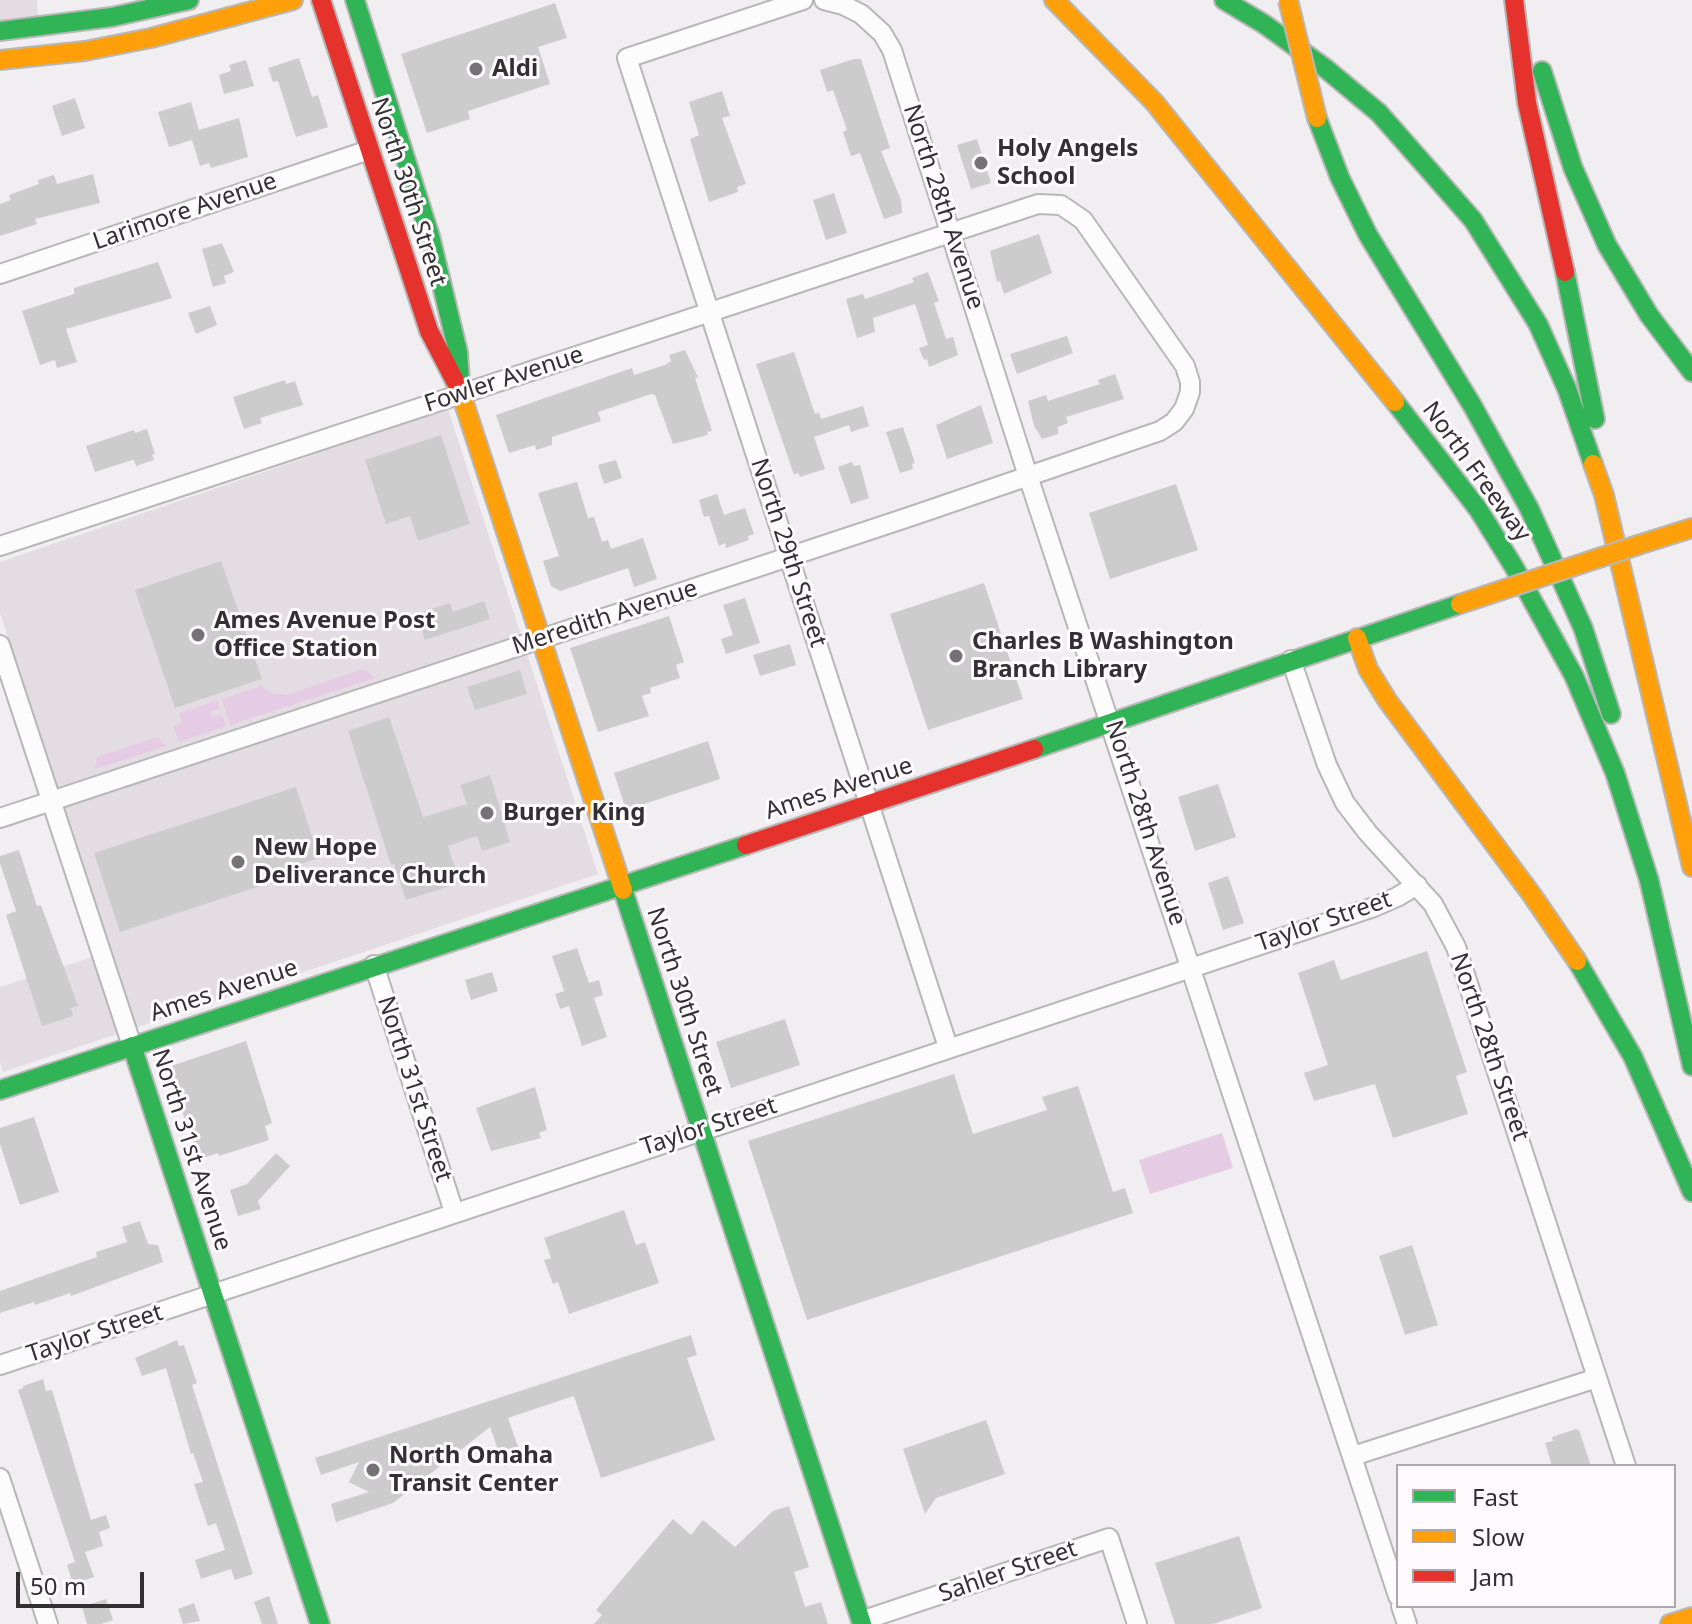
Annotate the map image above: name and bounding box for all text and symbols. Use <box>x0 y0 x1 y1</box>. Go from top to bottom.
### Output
place label: Aldi <box>492 55 538 83</box>
marker: Aldi <box>467 60 485 78</box>
street label: North 30th Street <box>364 94 452 290</box>
street label: North 28th Avenue <box>896 101 990 313</box>
place label: Holy Angels School <box>997 135 1138 191</box>
marker: Holy Angels School <box>972 154 990 172</box>
street label: Larimore Avenue <box>89 167 281 257</box>
street label: Fowler Avenue <box>421 341 587 419</box>
street label: North Freeway <box>1416 397 1536 547</box>
street label: North 29th Street <box>744 455 832 651</box>
street label: Meredith Avenue <box>509 574 701 662</box>
place label: Ames Avenue Post Office Station <box>214 607 435 663</box>
marker: Ames Avenue Post Office Station <box>189 626 207 644</box>
place label: Charles B Washington Branch Library <box>972 628 1234 684</box>
marker: Charles B Washington Branch Library <box>947 647 965 665</box>
street label: North 28th Avenue <box>1098 717 1192 929</box>
street label: Ames Avenue <box>762 752 916 826</box>
place label: Burger King <box>503 799 645 827</box>
marker: Burger King <box>478 804 496 822</box>
place label: New Hope Deliverance Church <box>254 834 486 890</box>
marker: New Hope Deliverance Church <box>229 853 247 871</box>
street label: Taylor Street <box>1253 885 1395 959</box>
street label: North 30th Street <box>640 904 728 1100</box>
street label: North 28th Street <box>1443 949 1535 1145</box>
street label: Ames Avenue <box>147 954 301 1028</box>
street label: North 31st Street <box>370 993 458 1185</box>
street label: North 31st Avenue <box>145 1045 237 1255</box>
street label: Taylor Street <box>638 1092 780 1162</box>
street label: Taylor Street <box>24 1299 166 1369</box>
place label: North Omaha Transit Center <box>389 1442 559 1498</box>
marker: North Omaha Transit Center <box>364 1461 382 1479</box>
legend <box>1396 1464 1676 1608</box>
text: Fast <box>1472 1480 1518 1513</box>
text: Slow <box>1472 1520 1524 1553</box>
street label: Sahler Street <box>935 1535 1081 1609</box>
scale bar <box>20 1556 148 1606</box>
text: Jam <box>1472 1560 1514 1593</box>
text: 50 m <box>30 1569 86 1602</box>

